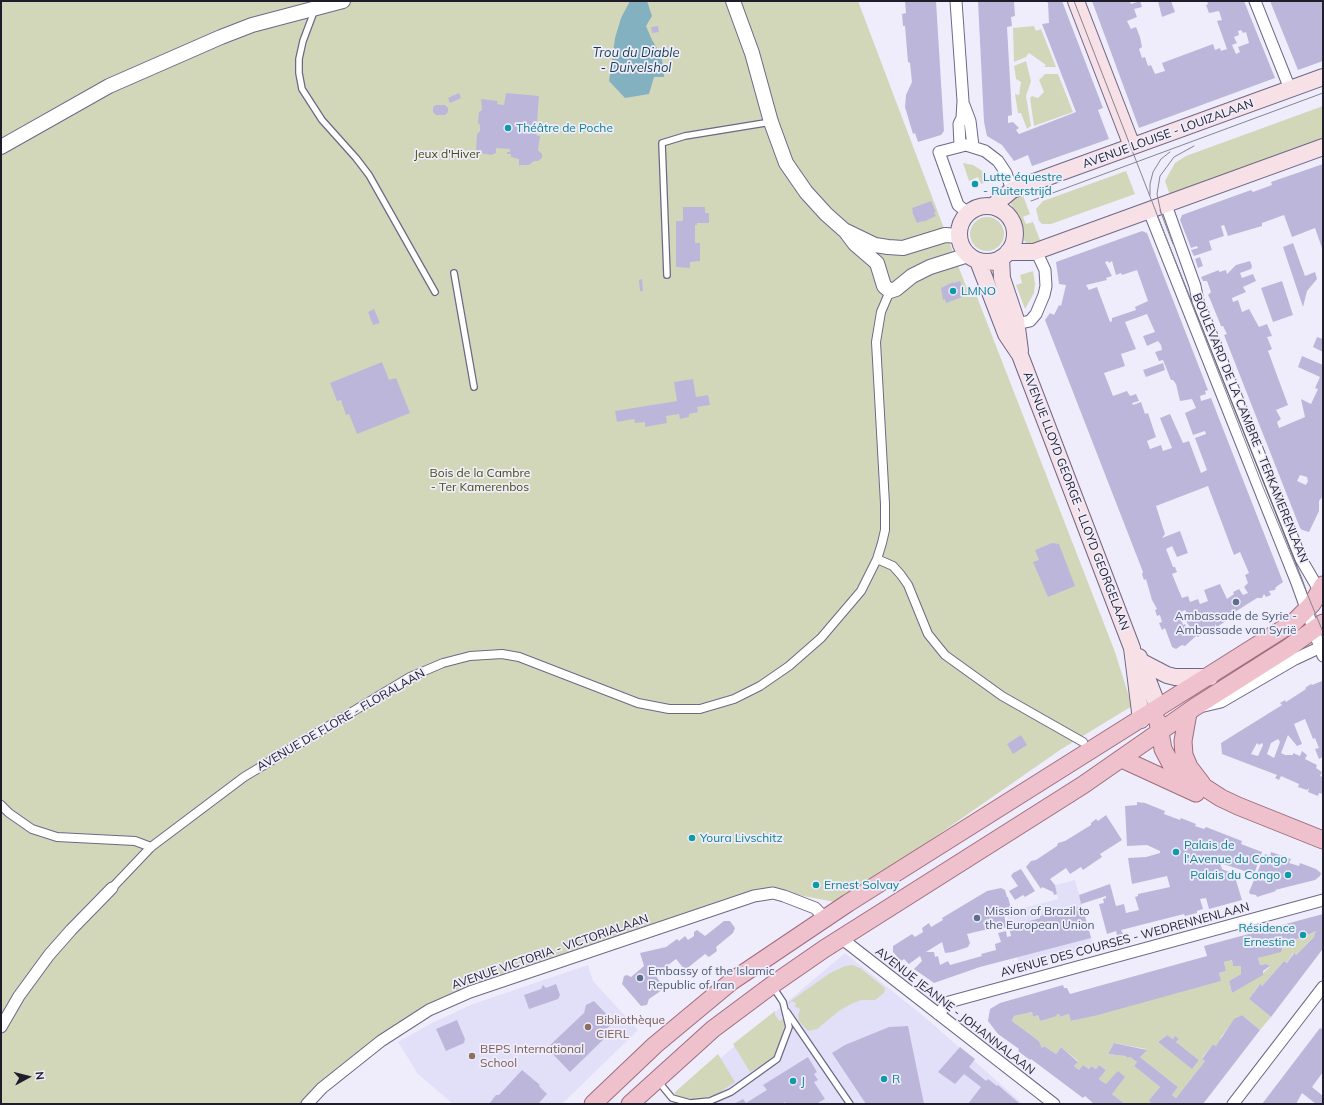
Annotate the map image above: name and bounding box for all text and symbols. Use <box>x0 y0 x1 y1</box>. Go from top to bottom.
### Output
water label: Trou du Diable - Duivelshol <box>592 45 680 76</box>
street label: AVENUE LOUISE - LOUIZALAAN <box>1081 96 1255 172</box>
place label: Théâtre de Poche <box>516 121 613 135</box>
marker: Théâtre de Poche <box>503 123 513 133</box>
park label: Jeux d'Hiver <box>414 147 480 161</box>
place label: Lutte équestre - Ruiterstrijd <box>983 170 1062 198</box>
marker: Lutte équestre - Ruiterstrijd <box>970 179 980 189</box>
place label: LMNO <box>961 284 996 298</box>
marker: LMNO <box>948 286 958 296</box>
street label: BOULEVARD DE LA CAMBRE - TERKAMERENLAAN <box>1189 291 1311 565</box>
street label: AVENUE LLOYD GEORGE - LLOYD GEORGELAAN <box>1020 370 1132 632</box>
park label: Bois de la Cambre - Ter Kamerenbos <box>430 466 530 494</box>
marker: Ambassade de Syrie - Ambassade van Syrië <box>1231 597 1241 607</box>
place label: Ambassade de Syrie - Ambassade van Syrië <box>1175 609 1297 637</box>
street label: AVENUE DE FLORE - FLORALAAN <box>254 666 428 774</box>
place label: Youra Livschitz <box>700 831 783 845</box>
marker: Youra Livschitz <box>687 833 697 843</box>
place label: Palais de l'Avenue du Congo <box>1184 838 1287 866</box>
marker: Palais de l'Avenue du Congo <box>1171 847 1181 857</box>
place label: Palais du Congo <box>1190 868 1280 882</box>
marker: Palais du Congo <box>1283 870 1293 880</box>
place label: Ernest Solvay <box>824 878 899 892</box>
marker: Ernest Solvay <box>811 880 821 890</box>
street label: AVENUE DES COURSES - WEDRENNENLAAN <box>999 900 1251 980</box>
place label: Mission of Brazil to the European Union <box>985 904 1095 932</box>
street label: AVENUE VICTORIA - VICTORIALAAN <box>450 911 650 993</box>
marker: Mission of Brazil to the European Union <box>972 913 982 923</box>
place label: Résidence Ernestine <box>1238 921 1295 949</box>
marker: Résidence Ernestine <box>1298 930 1308 940</box>
street label: AVENUE JEANNE - JOHANNALAAN <box>872 944 1038 1078</box>
place label: Embassy of the Islamic Republic of Iran <box>648 964 775 992</box>
marker: Embassy of the Islamic Republic of Iran <box>635 973 645 983</box>
place label: Bibliothèque CIERL <box>596 1013 665 1041</box>
marker: Bibliothèque CIERL <box>583 1022 593 1032</box>
place label: BEPS International School <box>480 1042 584 1070</box>
marker: BEPS International School <box>467 1051 477 1061</box>
north arrow <box>8 1057 48 1097</box>
text: N <box>32 1071 47 1081</box>
place label: R <box>892 1072 900 1086</box>
place label: J <box>801 1074 805 1088</box>
marker: R <box>879 1074 889 1084</box>
marker: J <box>788 1076 798 1086</box>

